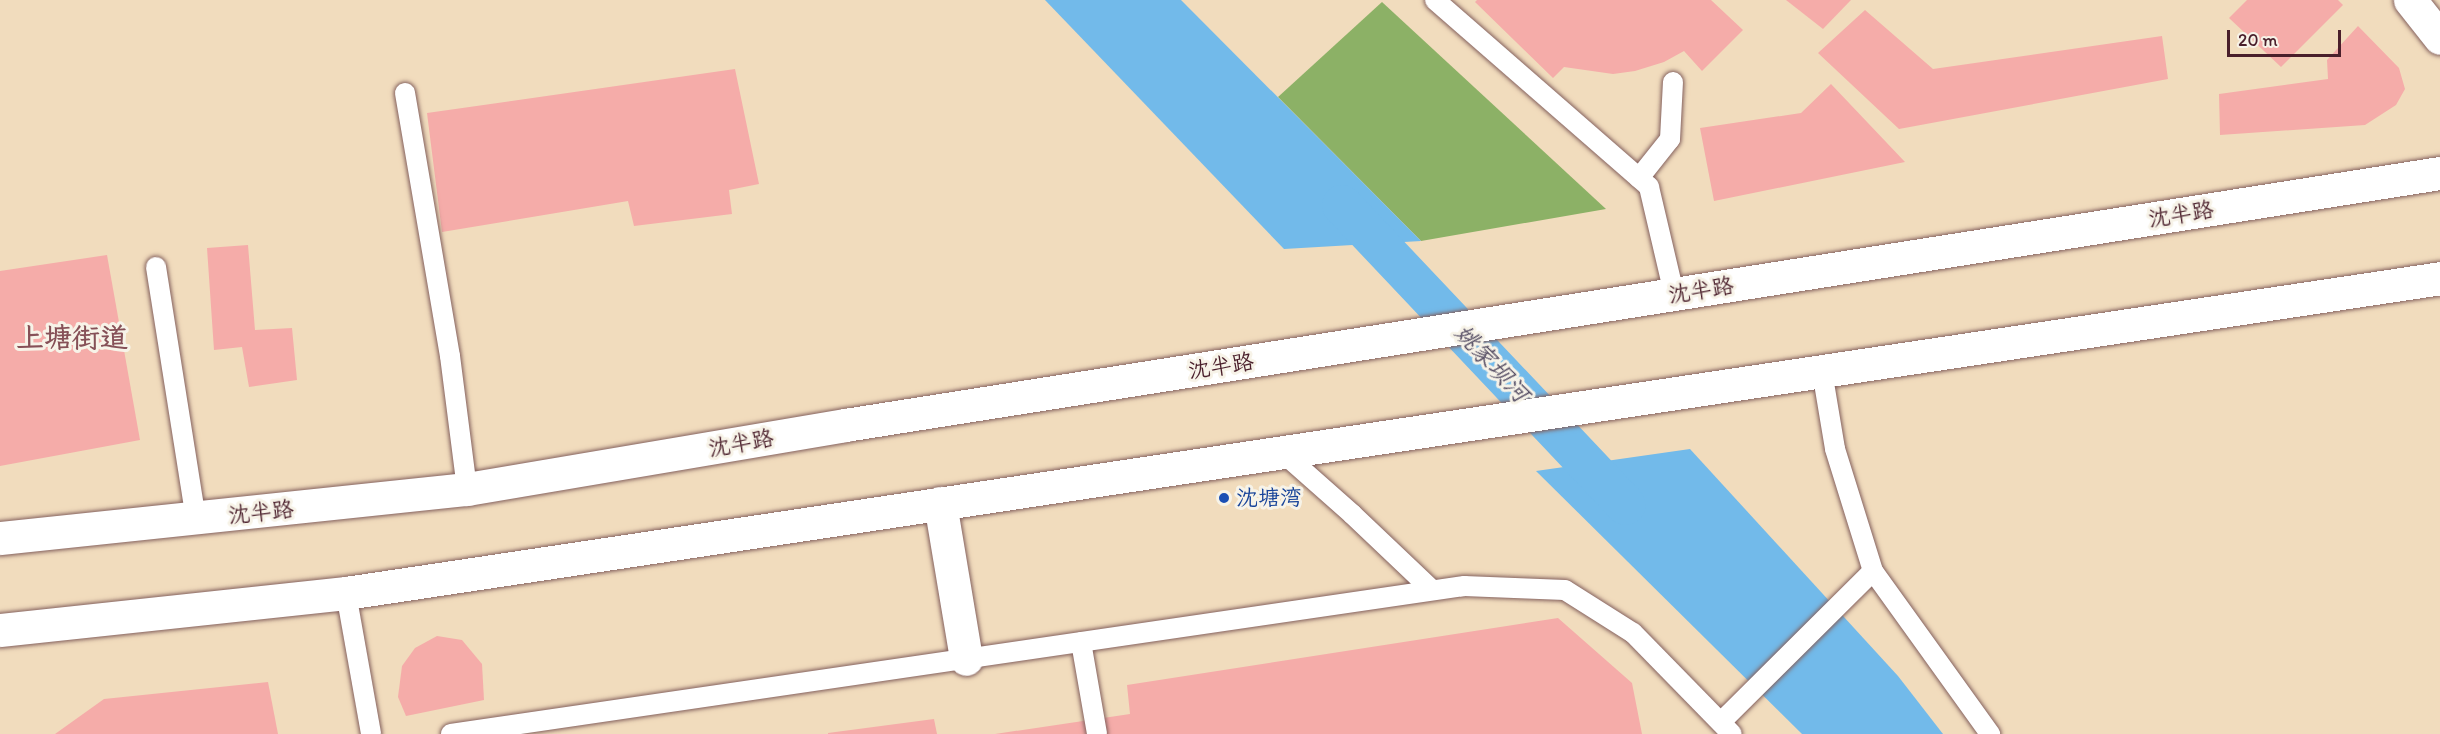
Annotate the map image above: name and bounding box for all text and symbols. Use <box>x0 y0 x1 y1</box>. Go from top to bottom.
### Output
scale bar <box>2230 18 2344 56</box>
text: 20 m <box>2238 29 2278 51</box>
street label: 沈半路 <box>2146 196 2216 232</box>
street label: 沈半路 <box>1666 272 1736 308</box>
water label: 姚家坝河 <box>1449 318 1535 408</box>
district label: 上塘街道 <box>16 320 128 354</box>
street label: 沈半路 <box>1186 348 1256 384</box>
street label: 沈半路 <box>706 424 776 462</box>
place label: 沈塘湾 <box>1236 485 1302 511</box>
marker: 沈塘湾 <box>1217 491 1231 505</box>
street label: 沈半路 <box>227 495 295 529</box>

